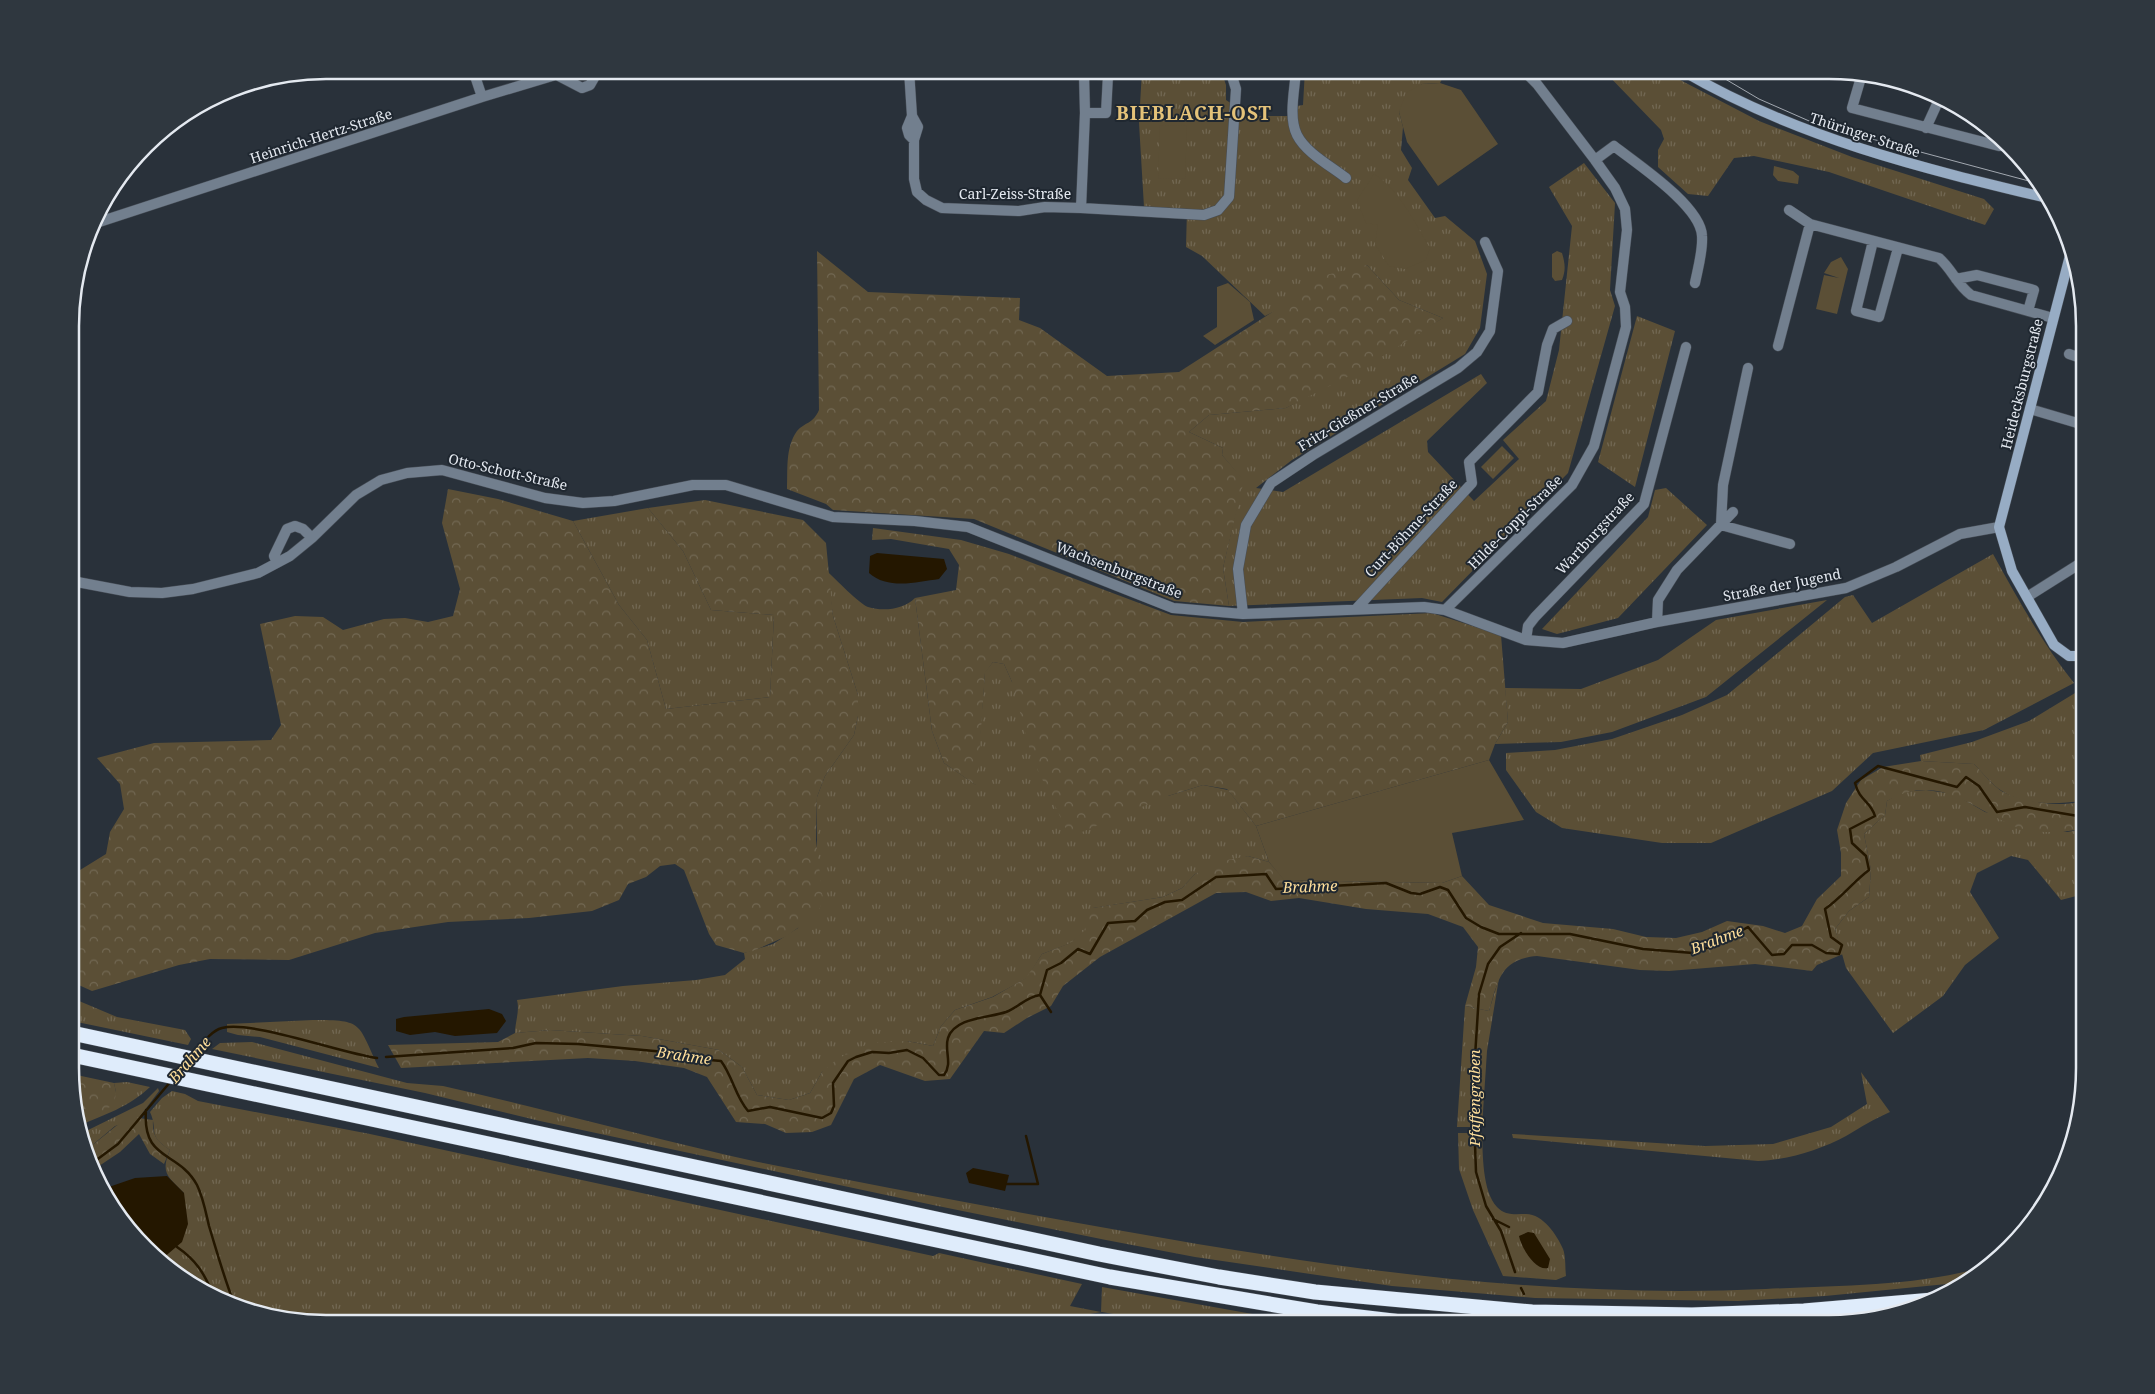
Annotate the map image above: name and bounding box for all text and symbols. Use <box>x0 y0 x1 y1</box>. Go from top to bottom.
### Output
district label: BIEBLACH-OST <box>1116 100 1272 126</box>
street label: Heinrich-Hertz-Straße <box>247 104 394 167</box>
street label: Thüringer Straße <box>1808 108 1923 161</box>
street label: Carl-Zeiss-Straße <box>959 184 1071 203</box>
street label: Heidecksburgstraße <box>1996 316 2047 451</box>
street label: Fritz-Gießner-Straße <box>1294 368 1422 455</box>
street label: Otto-Schott-Straße <box>447 449 570 494</box>
street label: Hilde-Coppi-Straße <box>1463 470 1566 573</box>
street label: Curt-Böhme-Straße <box>1360 474 1461 581</box>
street label: Wartburgstraße <box>1551 487 1638 578</box>
street label: Wachsenburgstraße <box>1053 537 1185 602</box>
street label: Straße der Jugend <box>1721 564 1843 605</box>
water label: Brahme <box>1281 875 1338 897</box>
water label: Brahme <box>1686 920 1746 959</box>
water label: Brahme <box>163 1032 215 1087</box>
water label: Brahme <box>655 1041 713 1069</box>
water label: Pfaffengraben <box>1464 1050 1484 1147</box>

